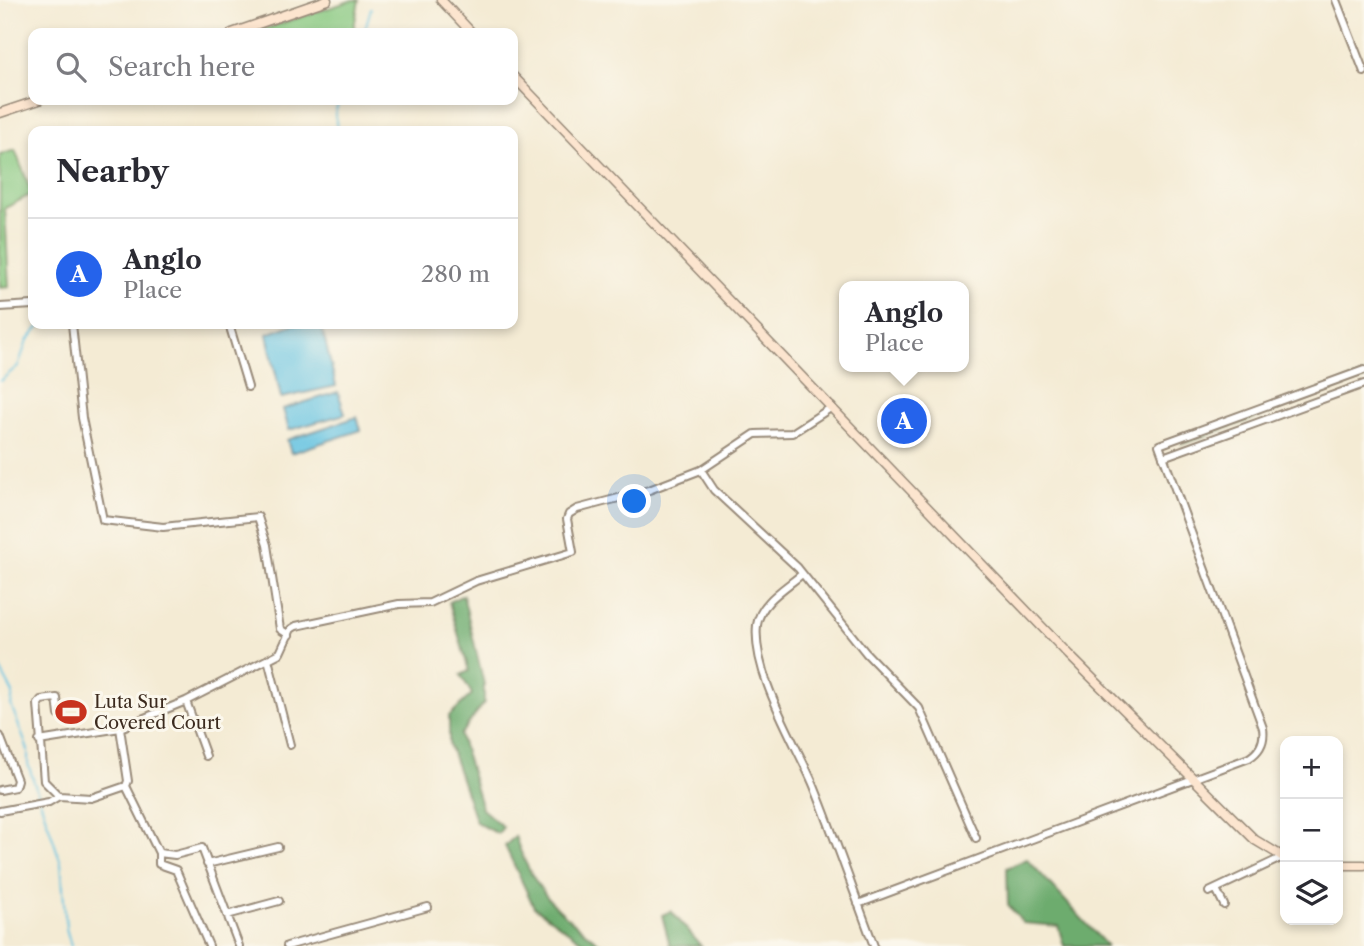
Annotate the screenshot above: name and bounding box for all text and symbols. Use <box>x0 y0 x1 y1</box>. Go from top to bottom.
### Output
search box <box>28 28 518 105</box>
icon: search <box>52 48 90 86</box>
text: Search here <box>108 51 255 83</box>
text: Nearby <box>56 153 169 190</box>
text: Anglo <box>123 244 202 276</box>
text: A <box>70 260 88 288</box>
text: 280 m <box>421 260 490 288</box>
text: Place <box>123 276 182 304</box>
popup <box>839 281 969 372</box>
text: Anglo <box>865 297 943 329</box>
text: Place <box>865 329 924 357</box>
pin: A <box>881 395 927 447</box>
your location <box>617 484 651 518</box>
place label: Luta Sur Covered Court <box>94 691 221 734</box>
sports icon: Luta Sur Covered Court <box>54 695 88 729</box>
map controls <box>1280 736 1343 925</box>
button: + <box>1280 736 1343 799</box>
button: − <box>1280 799 1343 862</box>
button: layers <box>1280 862 1343 925</box>

